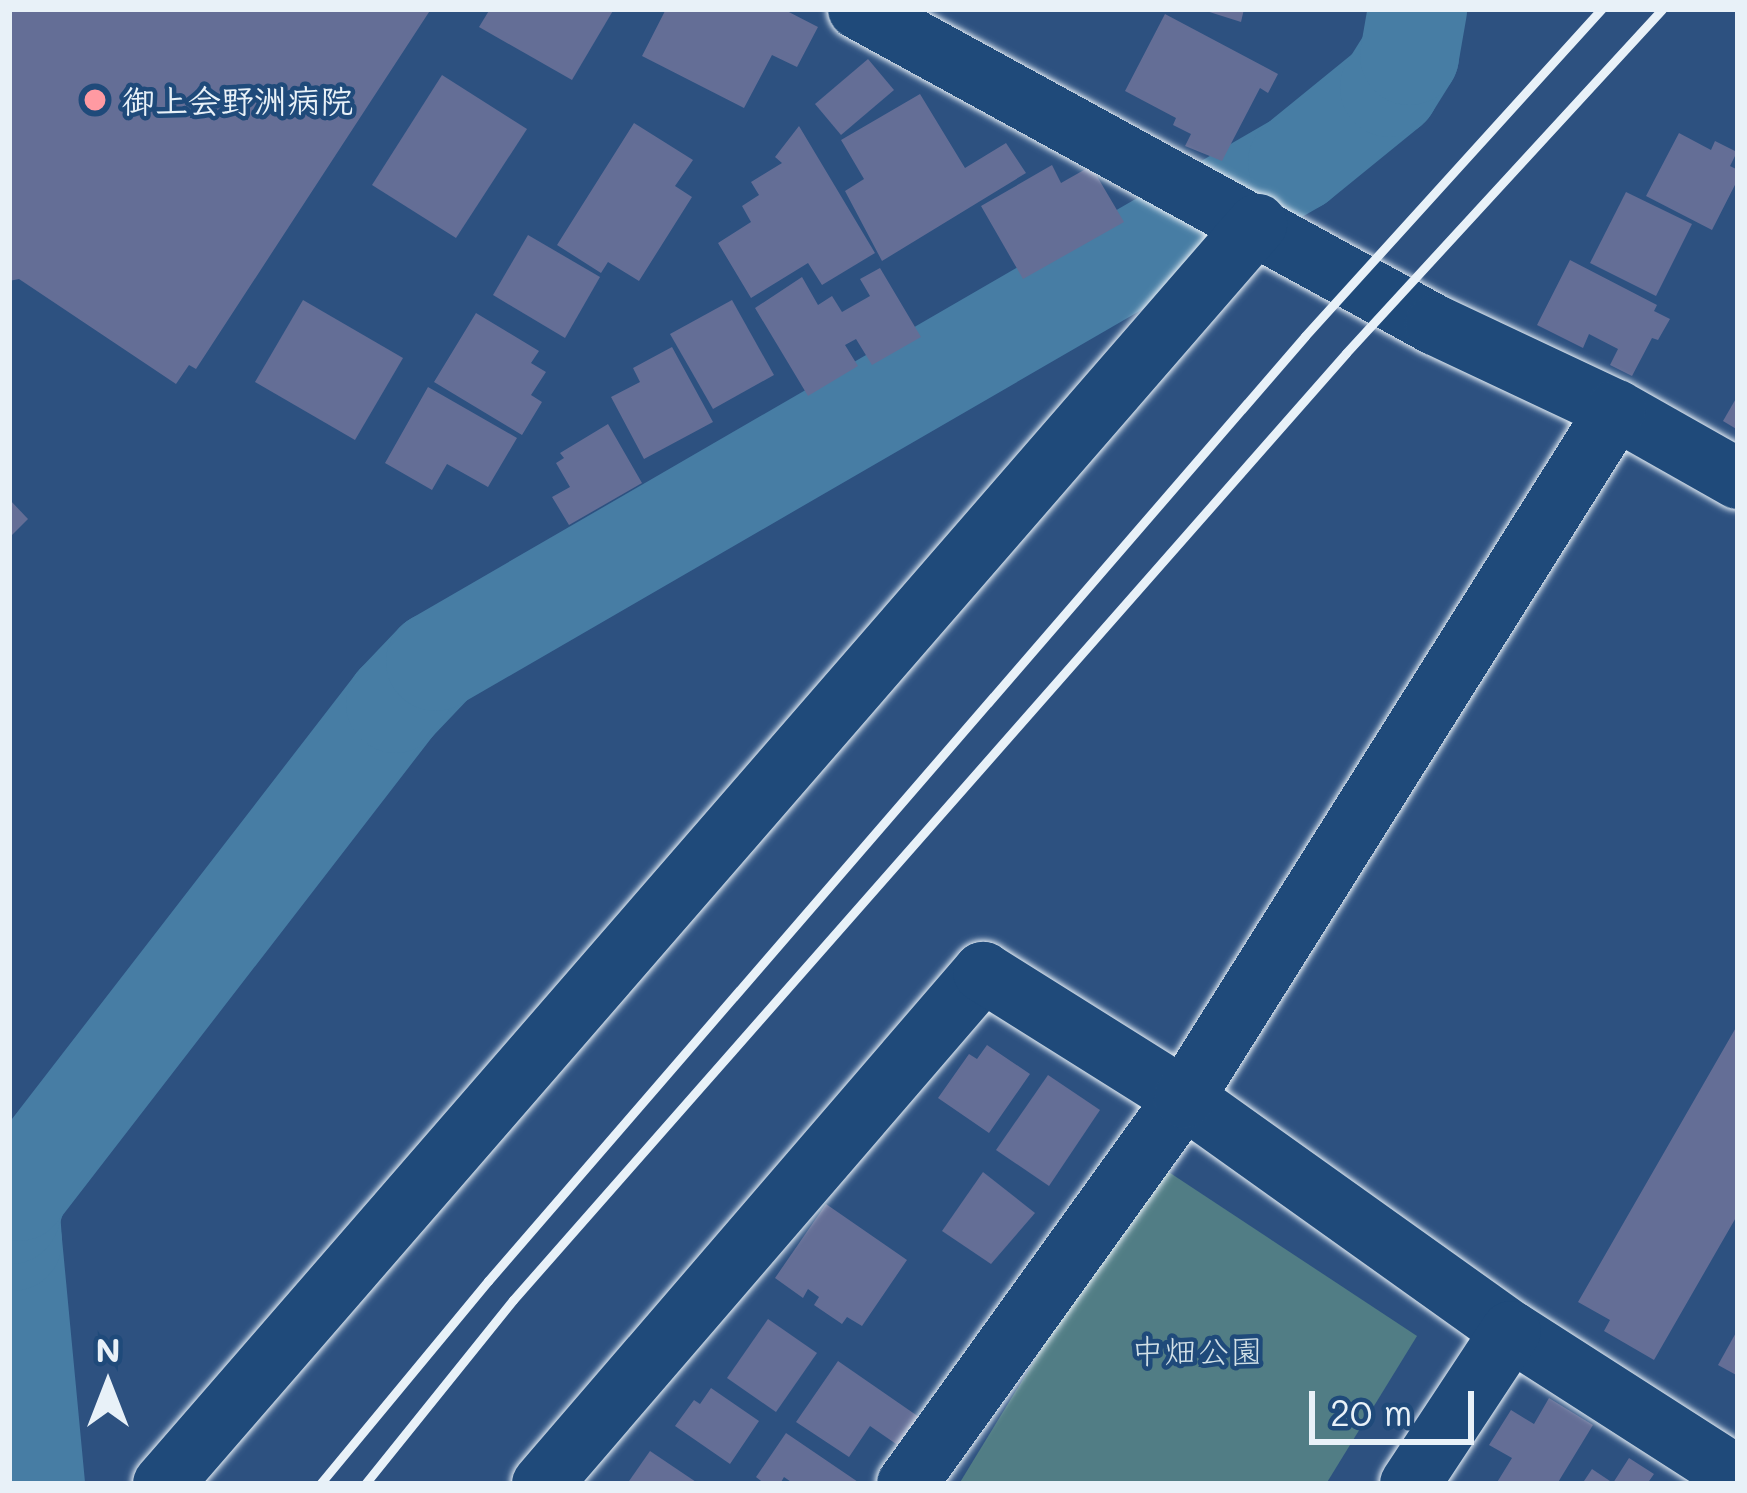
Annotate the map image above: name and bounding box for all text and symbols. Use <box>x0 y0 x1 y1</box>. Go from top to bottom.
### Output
place label: 御上会野洲病院 <box>122 80 353 120</box>
marker: 御上会野洲病院 <box>79 84 111 116</box>
north arrow <box>48 1325 168 1445</box>
text: N <box>95 1327 121 1370</box>
park label: 中畑公園 <box>1131 1330 1263 1370</box>
scale bar <box>1315 1367 1480 1441</box>
text: 20 m <box>1330 1388 1412 1435</box>

